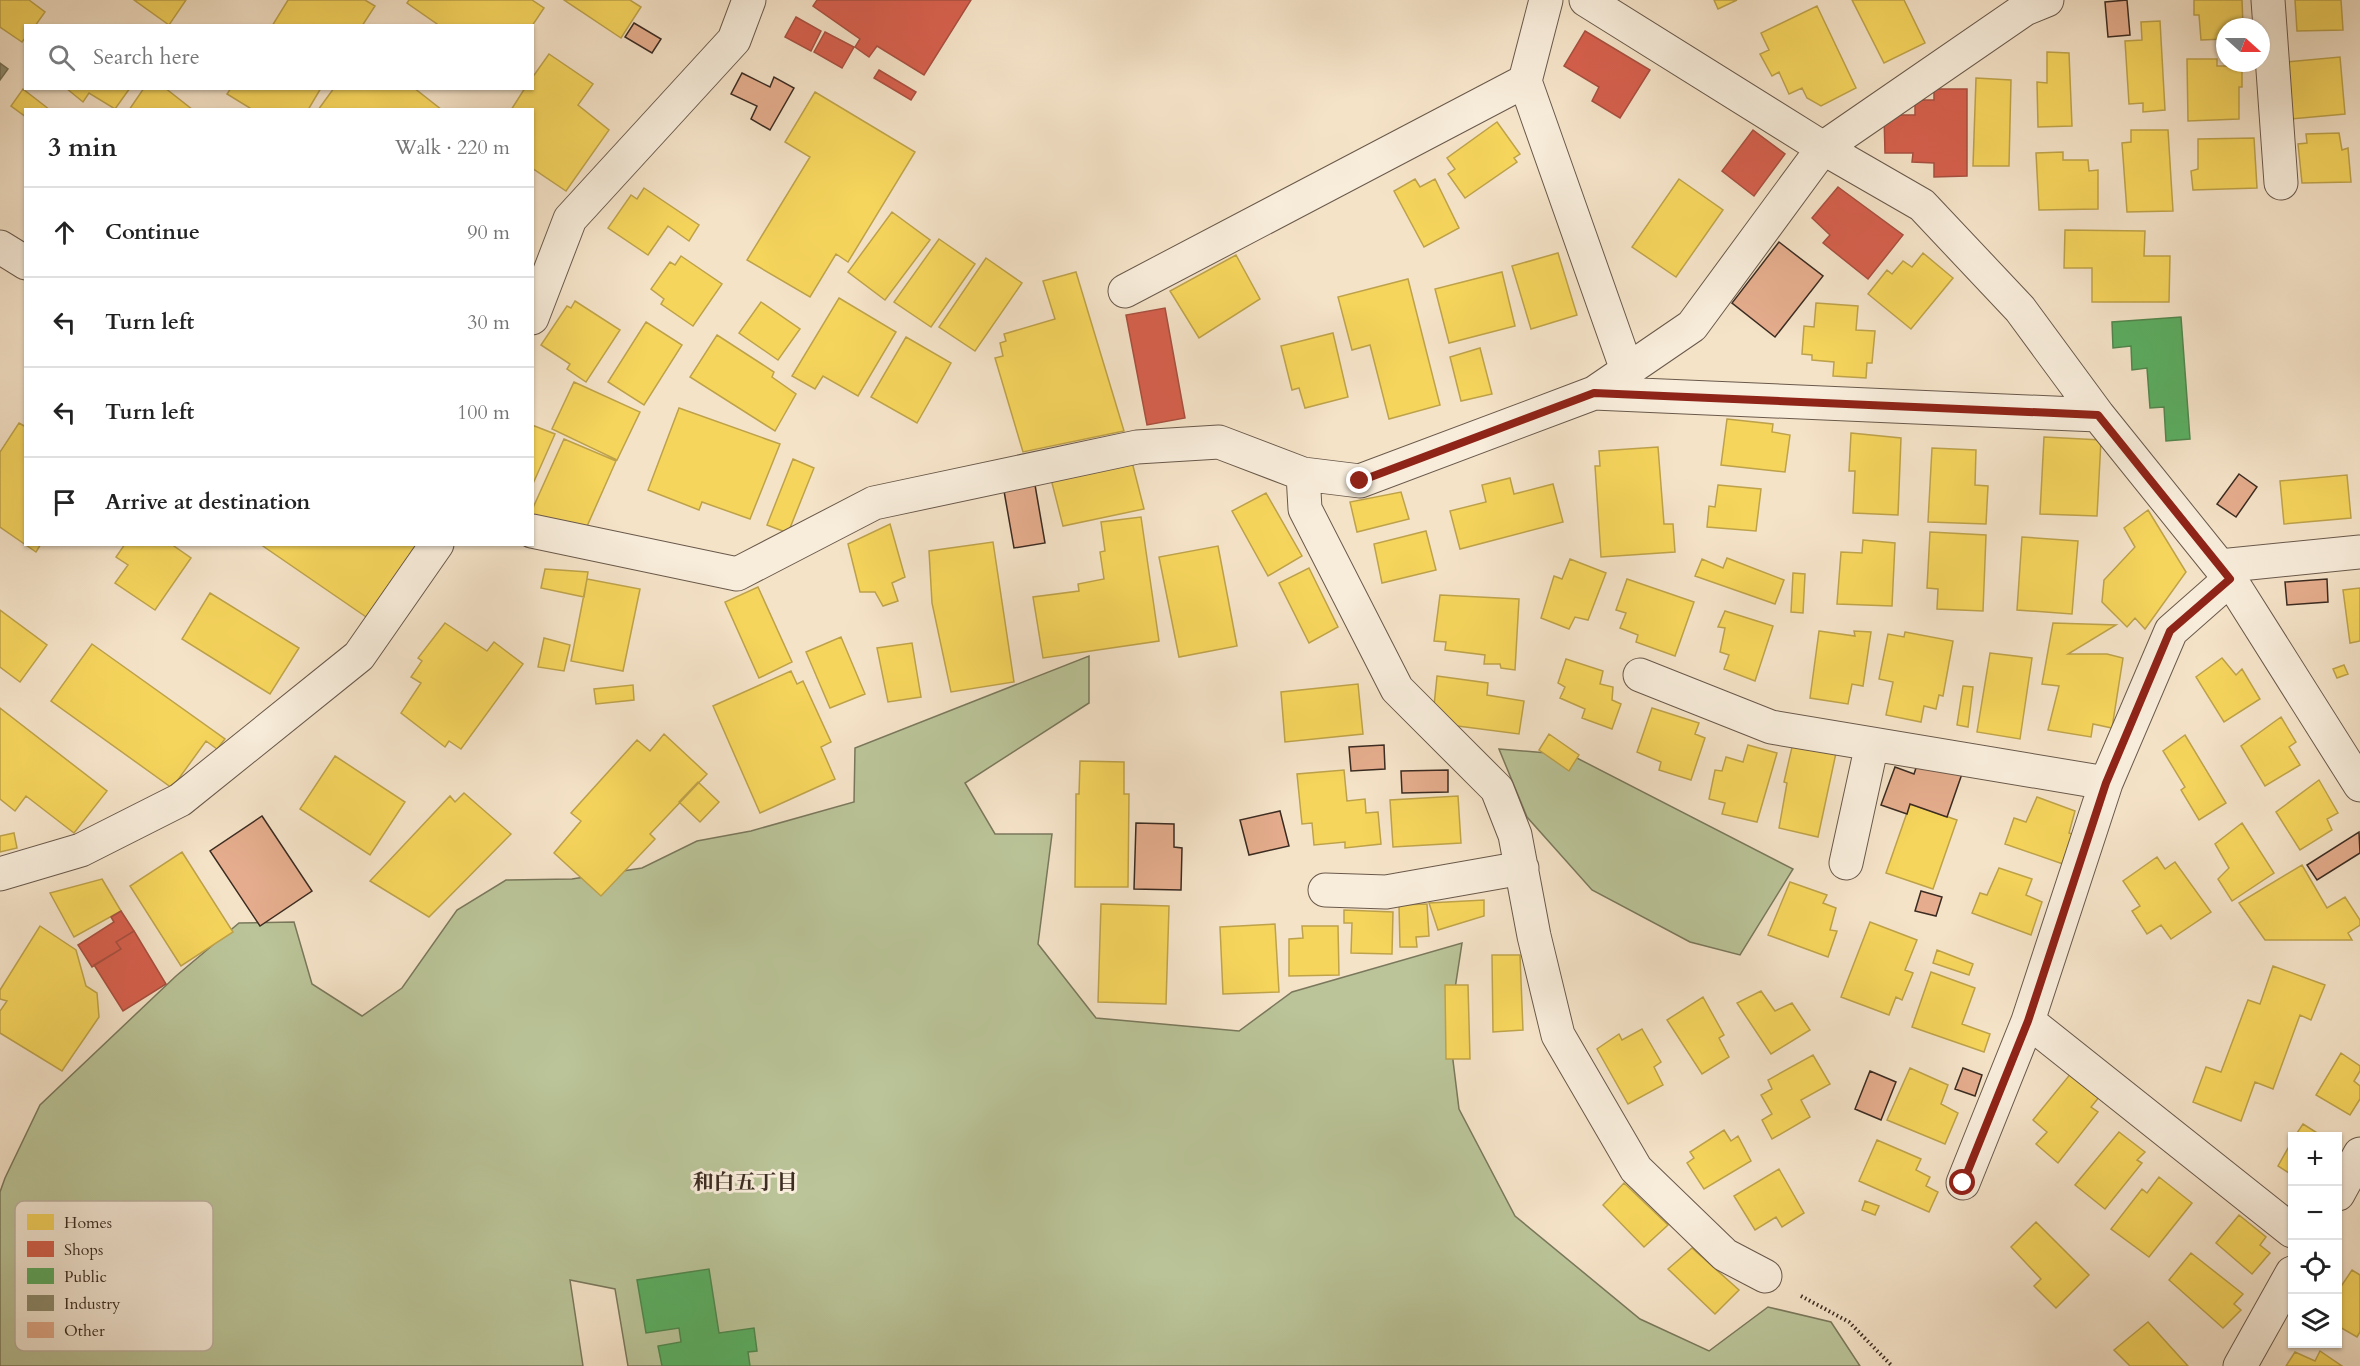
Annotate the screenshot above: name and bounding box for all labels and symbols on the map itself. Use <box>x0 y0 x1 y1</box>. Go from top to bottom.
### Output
north arrow <box>2216 18 2270 72</box>
route end <box>1346 467 1372 493</box>
district label: 和白五丁目 <box>693 1168 798 1197</box>
route start <box>1949 1169 1975 1195</box>
legend <box>15 1201 213 1351</box>
text: Homes <box>64 1212 112 1234</box>
text: Shops <box>64 1239 103 1261</box>
text: Public <box>64 1266 107 1288</box>
text: Industry <box>64 1293 121 1315</box>
text: Other <box>64 1320 105 1342</box>

